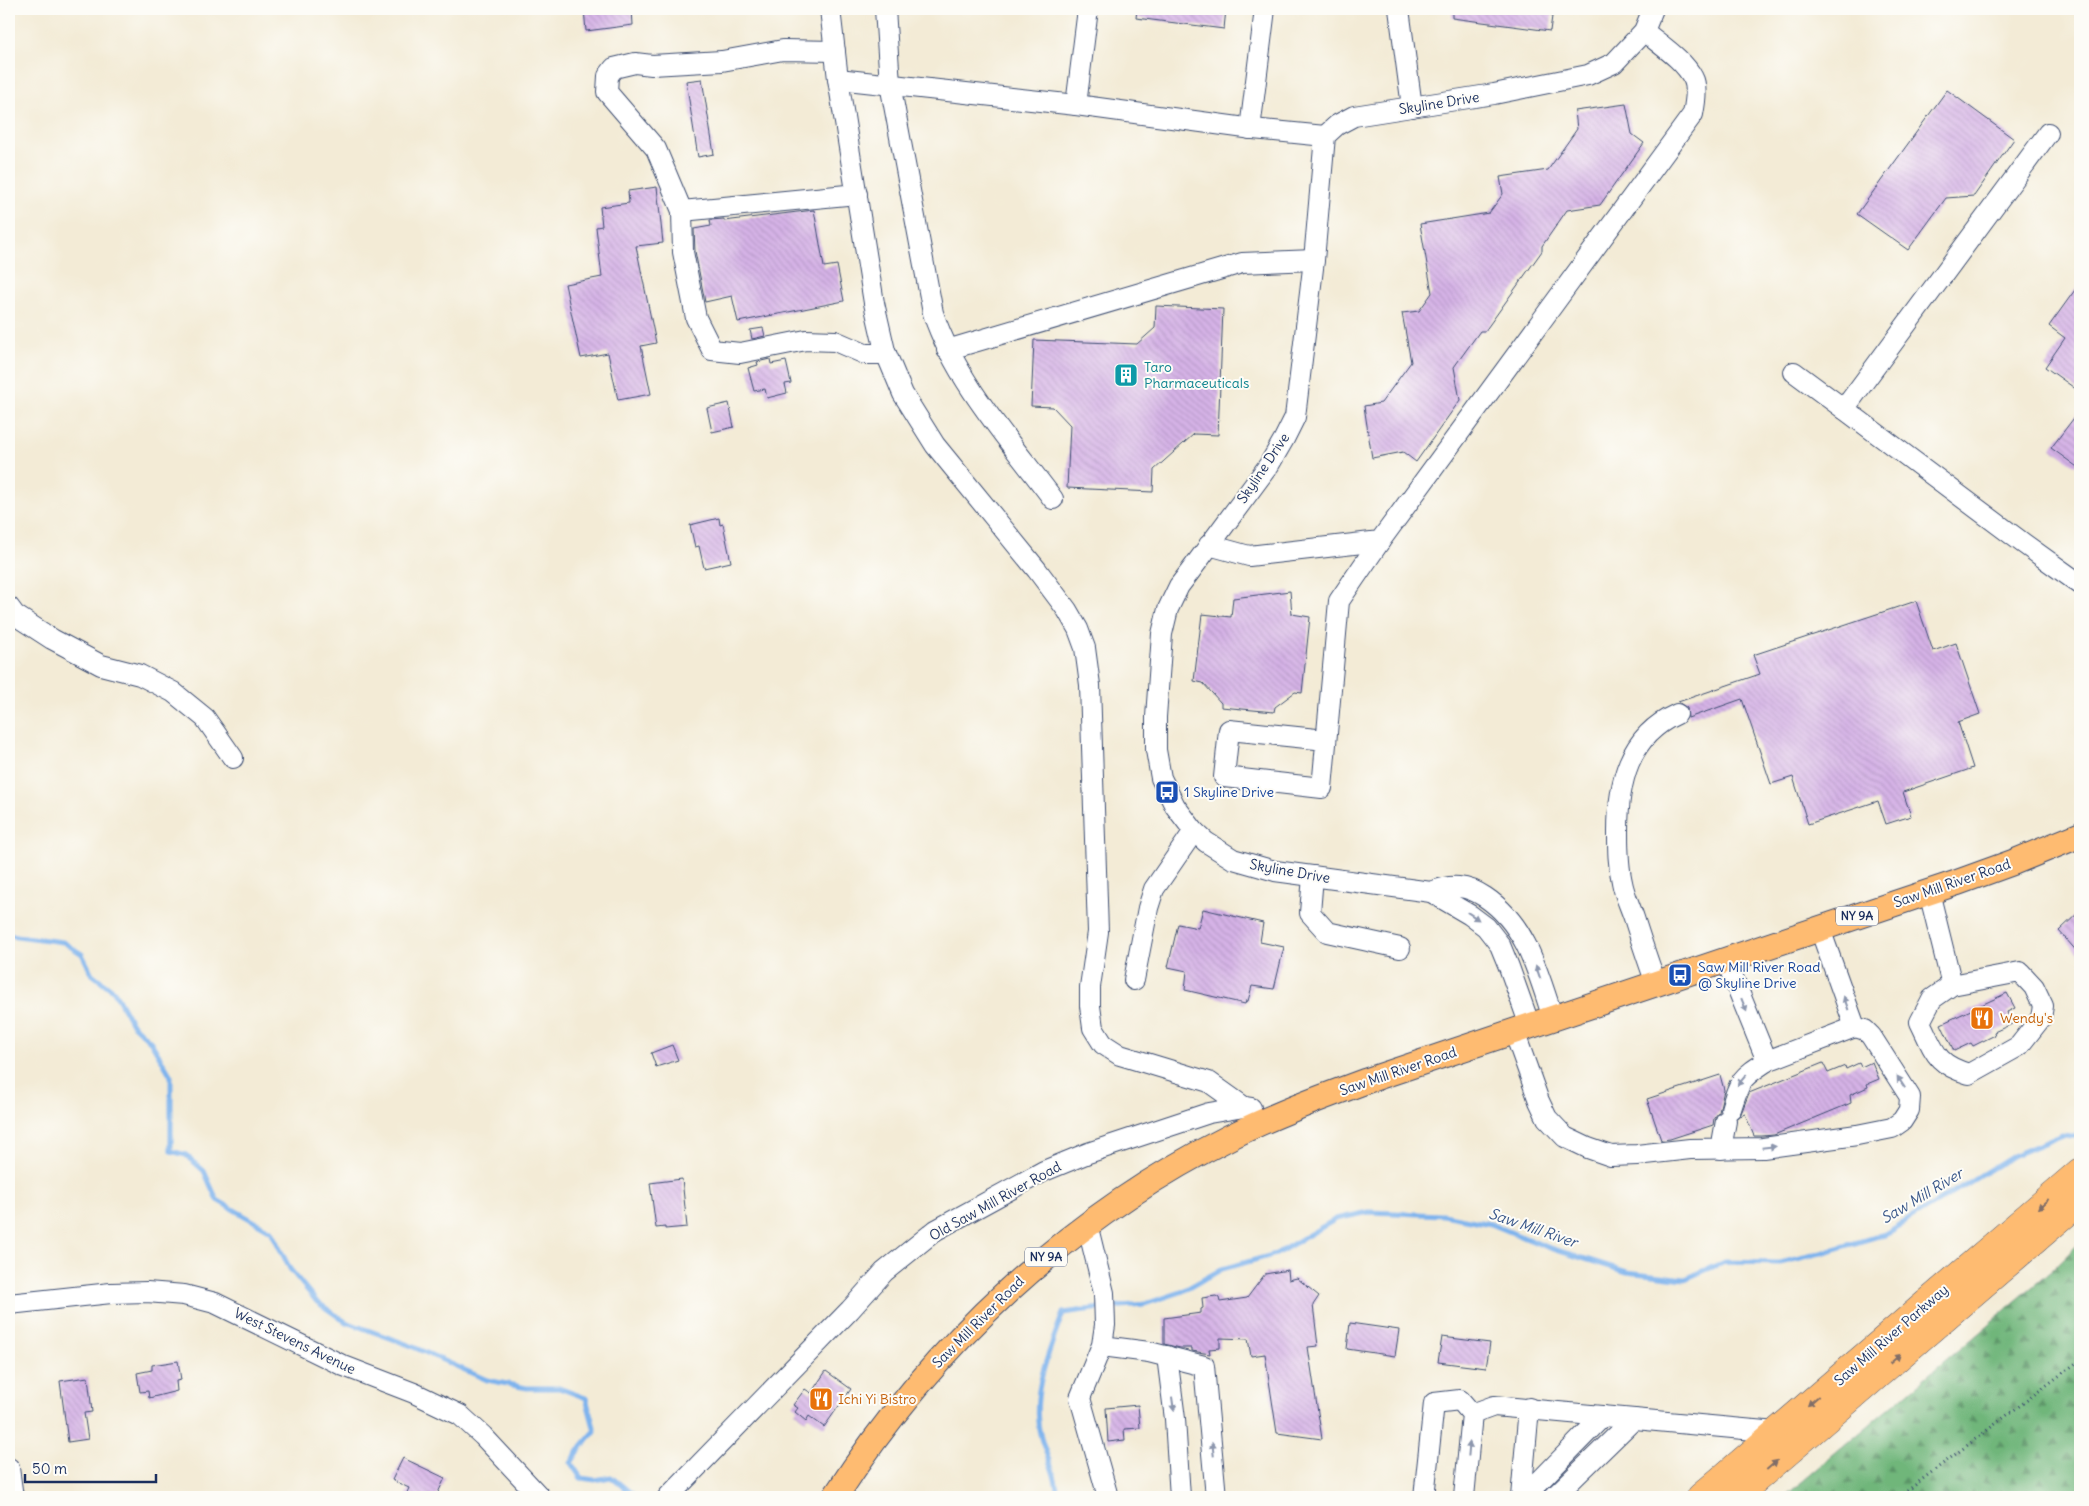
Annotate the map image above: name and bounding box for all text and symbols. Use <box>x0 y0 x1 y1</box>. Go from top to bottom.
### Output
street label: Skyline Drive <box>1397 88 1481 118</box>
place label: Taro Pharmaceuticals <box>1144 358 1249 392</box>
building icon: Taro Pharmaceuticals <box>1113 362 1139 388</box>
street label: Skyline Drive <box>1233 429 1293 507</box>
bus stop icon: 1 Skyline Drive <box>1154 779 1180 805</box>
place label: 1 Skyline Drive <box>1184 783 1274 801</box>
street label: Skyline Drive <box>1248 855 1332 887</box>
street label: Saw Mill River Road <box>1891 855 2013 911</box>
road number: NY 9A <box>1836 906 1878 926</box>
one-way arrow <box>1466 912 1479 921</box>
place label: Saw Mill River Road @ Skyline Drive <box>1698 958 1820 992</box>
bus stop icon: Saw Mill River Road @ Skyline Drive <box>1667 962 1693 988</box>
one-way arrow <box>1534 964 1542 979</box>
one-way arrow <box>1842 995 1849 1010</box>
one-way arrow <box>1741 998 1749 1012</box>
restaurant icon: Wendy's <box>1969 1005 1995 1031</box>
place label: Wendy's <box>2000 1009 2053 1027</box>
street label: Saw Mill River Road <box>1337 1043 1459 1099</box>
one-way arrow <box>1737 1074 1748 1087</box>
one-way arrow <box>1896 1075 1905 1089</box>
one-way arrow <box>1762 1143 1778 1151</box>
street label: Old Saw Mill River Road <box>926 1157 1064 1245</box>
water label: Saw Mill River <box>1877 1163 1968 1228</box>
one-way arrow <box>2038 1198 2050 1210</box>
water label: Saw Mill River <box>1486 1204 1582 1252</box>
road number: NY 9A <box>1025 1248 1067 1266</box>
street label: Saw Mill River Road <box>928 1272 1028 1372</box>
street label: Saw Mill River Parkway <box>1830 1281 1952 1389</box>
street label: West Stevens Avenue <box>231 1304 359 1378</box>
one-way arrow <box>1888 1354 1901 1365</box>
restaurant icon: Ichi Yi Bistro <box>808 1386 834 1412</box>
place label: Ichi Yi Bistro <box>838 1390 917 1408</box>
one-way arrow <box>1807 1395 1820 1406</box>
one-way arrow <box>1169 1397 1177 1413</box>
one-way arrow <box>1209 1440 1217 1456</box>
one-way arrow <box>1465 1440 1473 1456</box>
scale bar <box>25 1451 156 1483</box>
text: 50 m <box>32 1459 67 1478</box>
one-way arrow <box>1765 1459 1777 1471</box>

